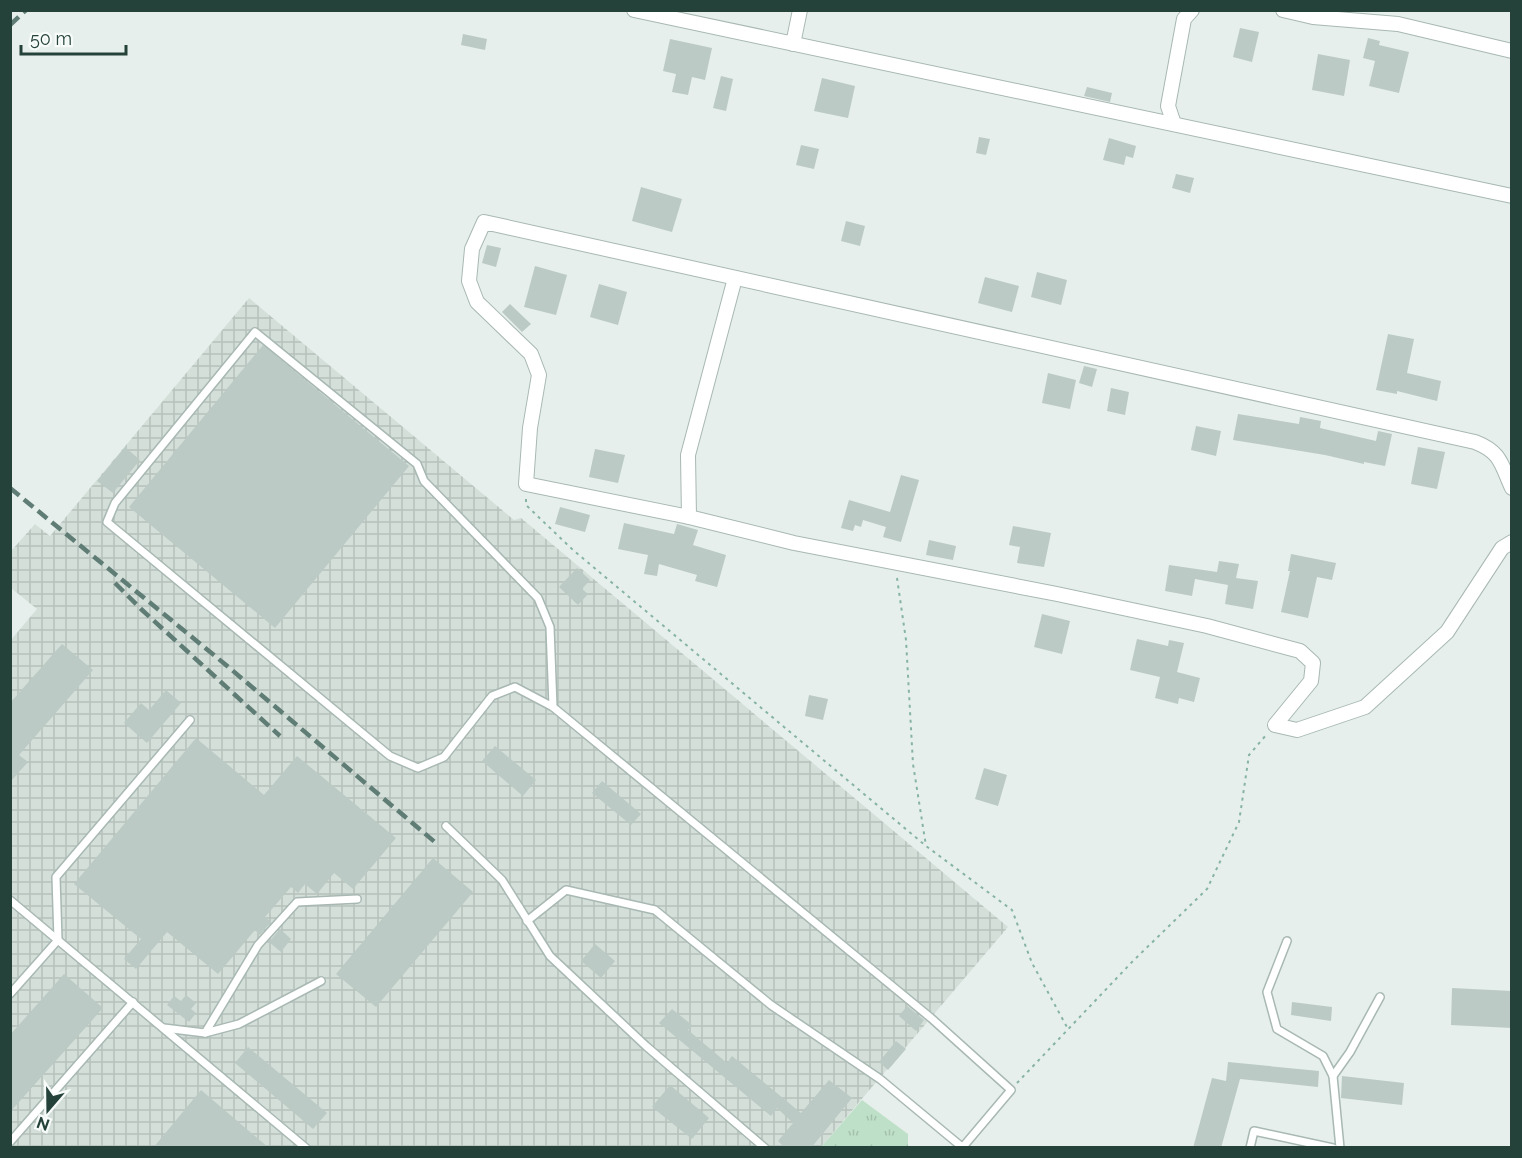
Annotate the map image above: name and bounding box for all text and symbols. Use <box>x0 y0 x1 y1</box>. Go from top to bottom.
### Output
scale bar <box>21 18 126 56</box>
text: 50 m <box>30 28 72 49</box>
north arrow <box>18 1080 78 1140</box>
text: N <box>34 1113 52 1135</box>

